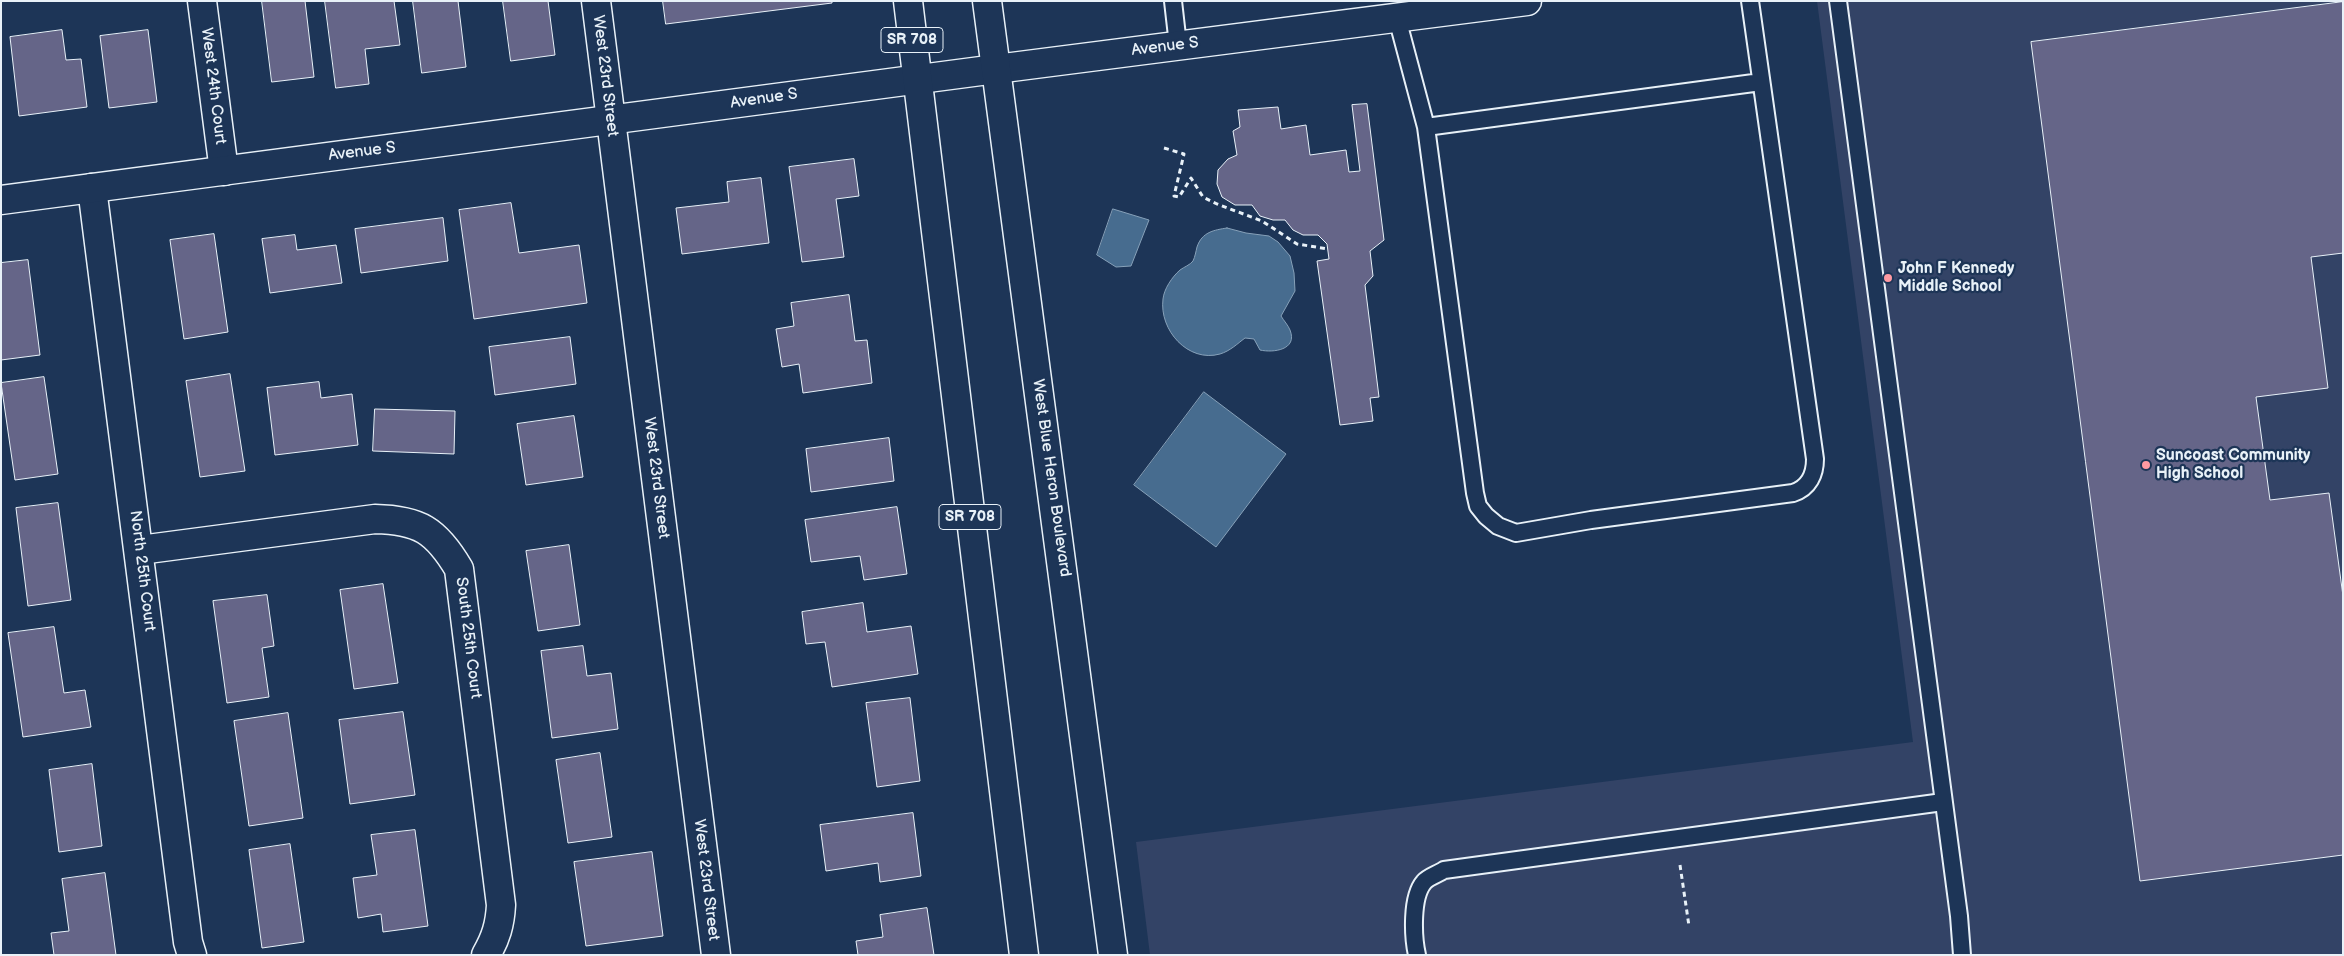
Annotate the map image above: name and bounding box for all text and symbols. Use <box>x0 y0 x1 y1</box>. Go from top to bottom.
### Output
street label: West 23rd Street <box>588 14 622 138</box>
street label: West 24th Court <box>196 27 230 145</box>
road number: SR 708 <box>881 28 943 52</box>
street label: Avenue S <box>1130 33 1200 61</box>
street label: Avenue S <box>729 85 799 113</box>
street label: Avenue S <box>327 138 397 166</box>
place label: John F Kennedy Middle School <box>1898 259 2014 297</box>
marker: John F Kennedy Middle School <box>1882 272 1894 284</box>
street label: West Blue Heron Boulevard <box>1028 378 1074 578</box>
street label: West 23rd Street <box>639 416 673 540</box>
place label: Suncoast Community High School <box>2156 446 2310 484</box>
marker: Suncoast Community High School <box>2140 459 2152 471</box>
road number: SR 708 <box>939 504 1001 530</box>
street label: North 25th Court <box>125 509 159 633</box>
street label: South 25th Court <box>451 576 485 700</box>
street label: West 23rd Street <box>689 818 723 942</box>

